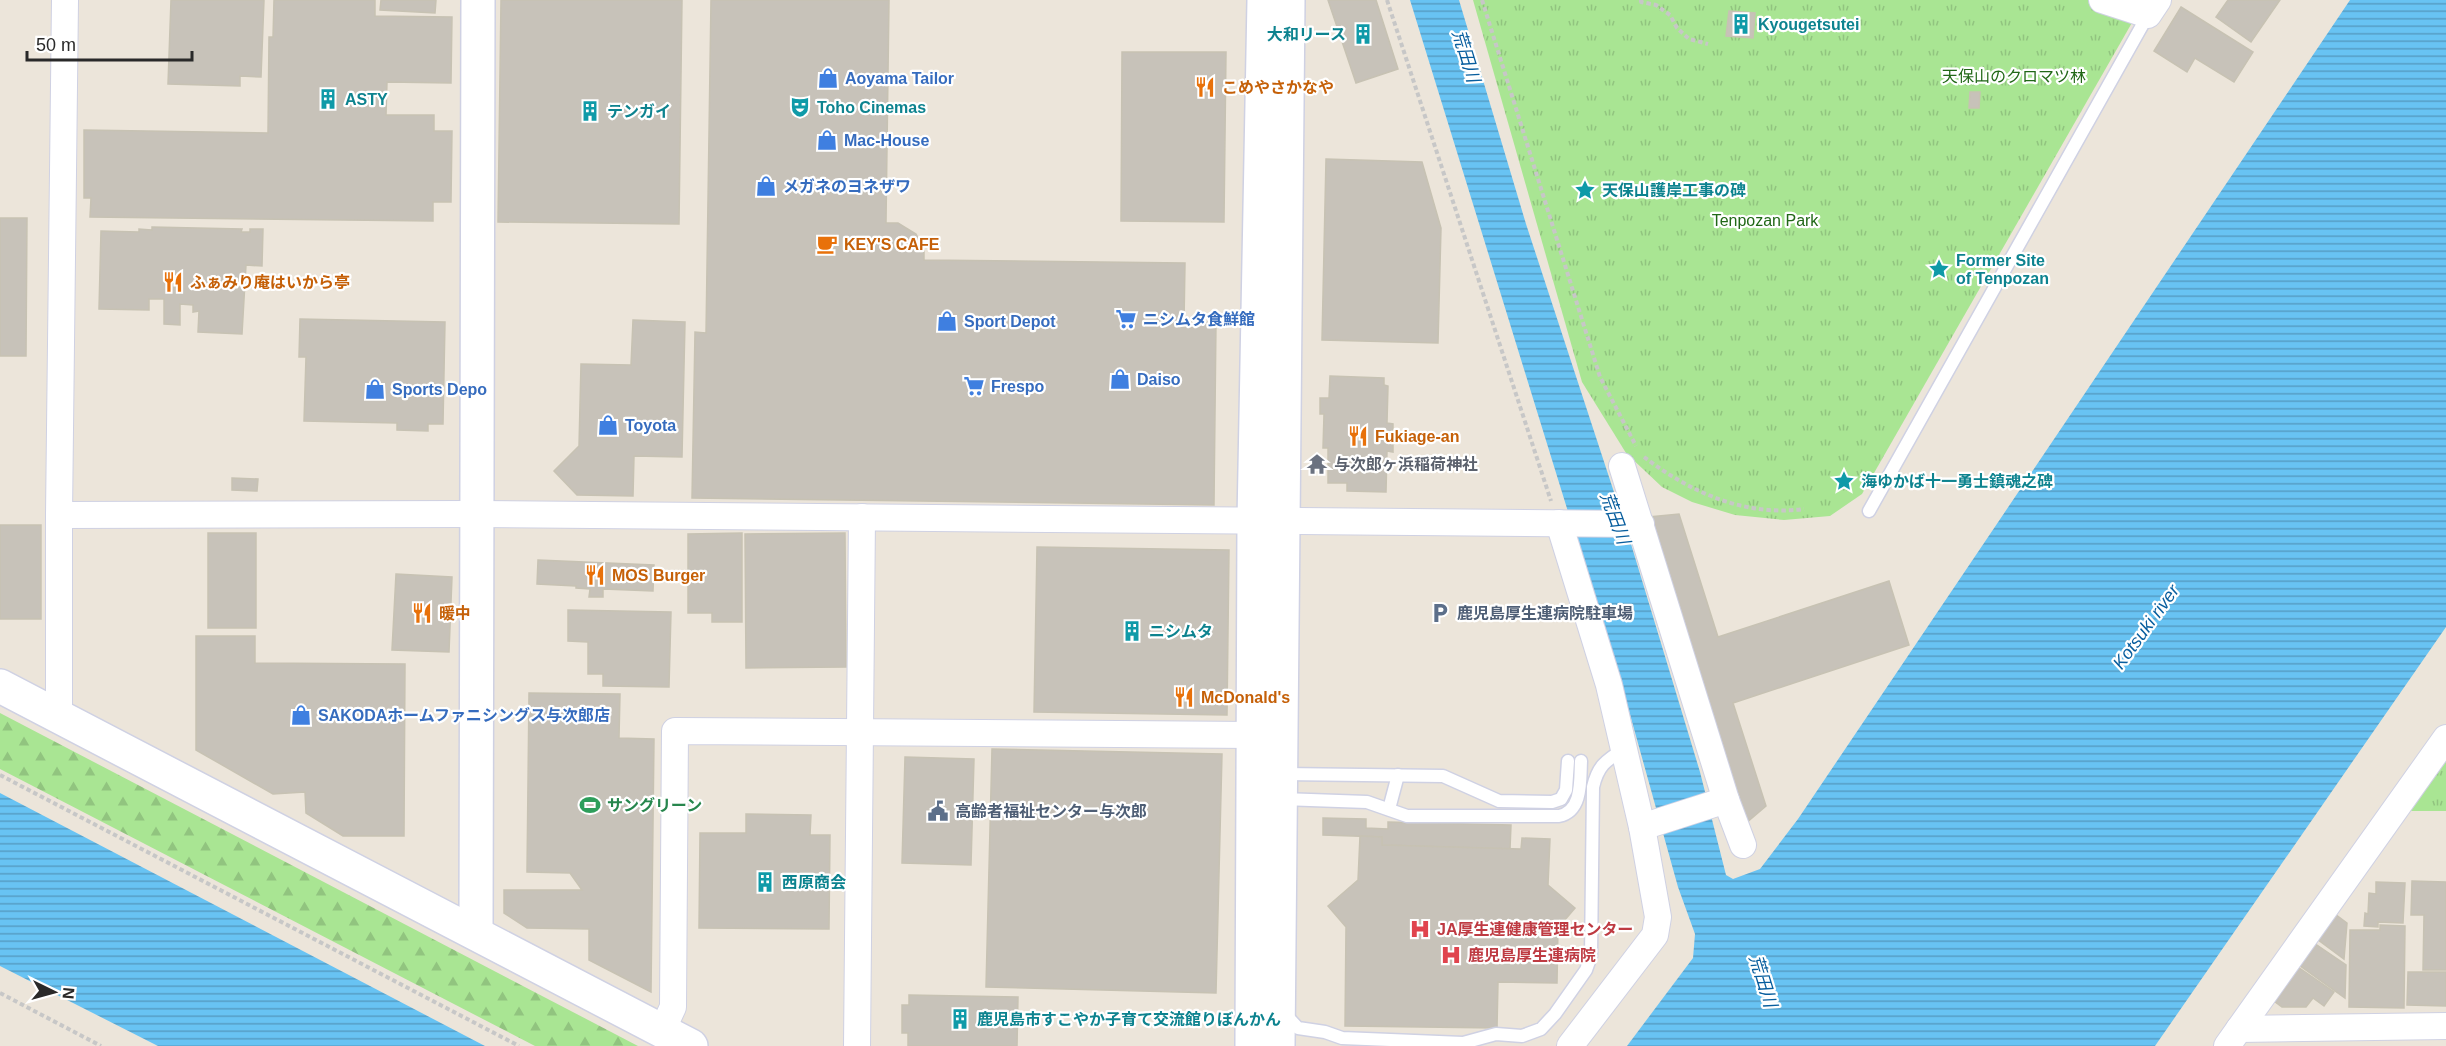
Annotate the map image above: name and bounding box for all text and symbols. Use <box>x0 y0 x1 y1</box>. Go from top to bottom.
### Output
building icon: Kyougetsutei <box>1729 12 1753 36</box>
place label: Kyougetsutei <box>1758 16 1859 33</box>
building icon: 大和リース <box>1351 22 1375 46</box>
scale bar <box>27 24 192 62</box>
place label: 大和リース <box>1267 26 1346 43</box>
water label: 荒田川 <box>1449 27 1484 87</box>
text: 50 m <box>36 35 76 55</box>
shop icon: Aoyama Tailor <box>816 66 840 90</box>
park label: 天保山のクロマツ林 <box>1942 68 2086 85</box>
place label: Aoyama Tailor <box>845 70 954 87</box>
restaurant icon: こめやさかなや <box>1193 75 1217 99</box>
place label: こめやさかなや <box>1222 79 1334 96</box>
building icon: ASTY <box>316 87 340 111</box>
place label: ASTY <box>345 91 388 108</box>
theatre icon: Toho Cinemas <box>788 95 812 119</box>
building icon: テンガイ <box>578 99 602 123</box>
place label: Toho Cinemas <box>817 99 926 116</box>
place label: テンガイ <box>607 103 671 120</box>
shop icon: Mac-House <box>815 128 839 152</box>
place label: Mac-House <box>844 132 929 149</box>
shop icon: メガネのヨネザワ <box>754 174 778 198</box>
place label: メガネのヨネザワ <box>783 178 911 195</box>
place icon: 天保山護岸工事の碑 <box>1573 178 1597 202</box>
place label: 天保山護岸工事の碑 <box>1602 182 1746 199</box>
park label: Tenpozan Park <box>1712 212 1819 229</box>
cafe icon: KEY'S CAFE <box>815 232 839 256</box>
place label: KEY'S CAFE <box>844 236 940 253</box>
place label: Former Site of Tenpozan <box>1956 252 2049 287</box>
place icon: Former Site of Tenpozan <box>1927 257 1951 281</box>
restaurant icon: ふぁみり庵はいから亭 <box>161 270 185 294</box>
place label: ふぁみり庵はいから亭 <box>190 274 350 291</box>
supermarket icon: ニシムタ食鮮館 <box>1114 307 1138 331</box>
shop icon: Sport Depot <box>935 309 959 333</box>
place label: ニシムタ食鮮館 <box>1143 311 1255 328</box>
place label: Sport Depot <box>964 313 1056 330</box>
shop icon: Daiso <box>1108 367 1132 391</box>
place label: Daiso <box>1137 371 1181 388</box>
supermarket icon: Frespo <box>962 374 986 398</box>
shop icon: Sports Depo <box>363 377 387 401</box>
place label: Frespo <box>991 378 1045 395</box>
place label: Sports Depo <box>392 381 487 398</box>
shop icon: Toyota <box>596 413 620 437</box>
place label: Toyota <box>625 417 676 434</box>
restaurant icon: Fukiage-an <box>1346 424 1370 448</box>
place label: Fukiage-an <box>1375 428 1459 445</box>
temple icon: 与次郎ヶ浜稲荷神社 <box>1305 452 1329 476</box>
place label: 与次郎ヶ浜稲荷神社 <box>1334 455 1478 473</box>
place icon: 海ゆかば十一勇士鎮魂之碑 <box>1832 469 1856 493</box>
place label: 海ゆかば十一勇士鎮魂之碑 <box>1861 473 2053 490</box>
water label: 荒田川 <box>1596 489 1634 549</box>
restaurant icon: MOS Burger <box>583 563 607 587</box>
place label: MOS Burger <box>612 567 705 584</box>
water label: Kotsuki river <box>2109 580 2184 673</box>
restaurant icon: 暖中 <box>410 601 434 625</box>
parking icon: 鹿児島厚生連病院駐車場 <box>1428 601 1452 625</box>
place label: 暖中 <box>439 605 471 622</box>
place label: 鹿児島厚生連病院駐車場 <box>1457 605 1633 622</box>
building icon: ニシムタ <box>1120 619 1144 643</box>
place label: ニシムタ <box>1149 623 1213 640</box>
restaurant icon: McDonald's <box>1172 685 1196 709</box>
place label: McDonald's <box>1201 689 1290 706</box>
shop icon: SAKODAホームファニシングス与次郎店 <box>289 703 313 727</box>
place label: SAKODAホームファニシングス与次郎店 <box>318 706 610 724</box>
sports icon: サングリーン <box>578 793 602 817</box>
place label: サングリーン <box>607 796 702 814</box>
public building icon: 高齢者福祉センター与次郎 <box>926 799 950 823</box>
place label: 高齢者福祉センター与次郎 <box>955 803 1147 820</box>
building icon: 西原商会 <box>753 870 777 894</box>
place label: 西原商会 <box>782 874 846 891</box>
hospital icon: JA厚生連健康管理センター <box>1408 917 1432 941</box>
place label: JA厚生連健康管理センター <box>1437 921 1633 938</box>
hospital icon: 鹿児島厚生連病院 <box>1439 943 1463 967</box>
place label: 鹿児島厚生連病院 <box>1468 947 1596 964</box>
water label: 荒田川 <box>1746 952 1781 1012</box>
north arrow <box>24 962 84 1022</box>
text: N <box>59 987 77 1000</box>
building icon: 鹿児島市すこやか子育て交流館りぼんかん <box>948 1007 972 1031</box>
place label: 鹿児島市すこやか子育て交流館りぼんかん <box>977 1011 1281 1028</box>

